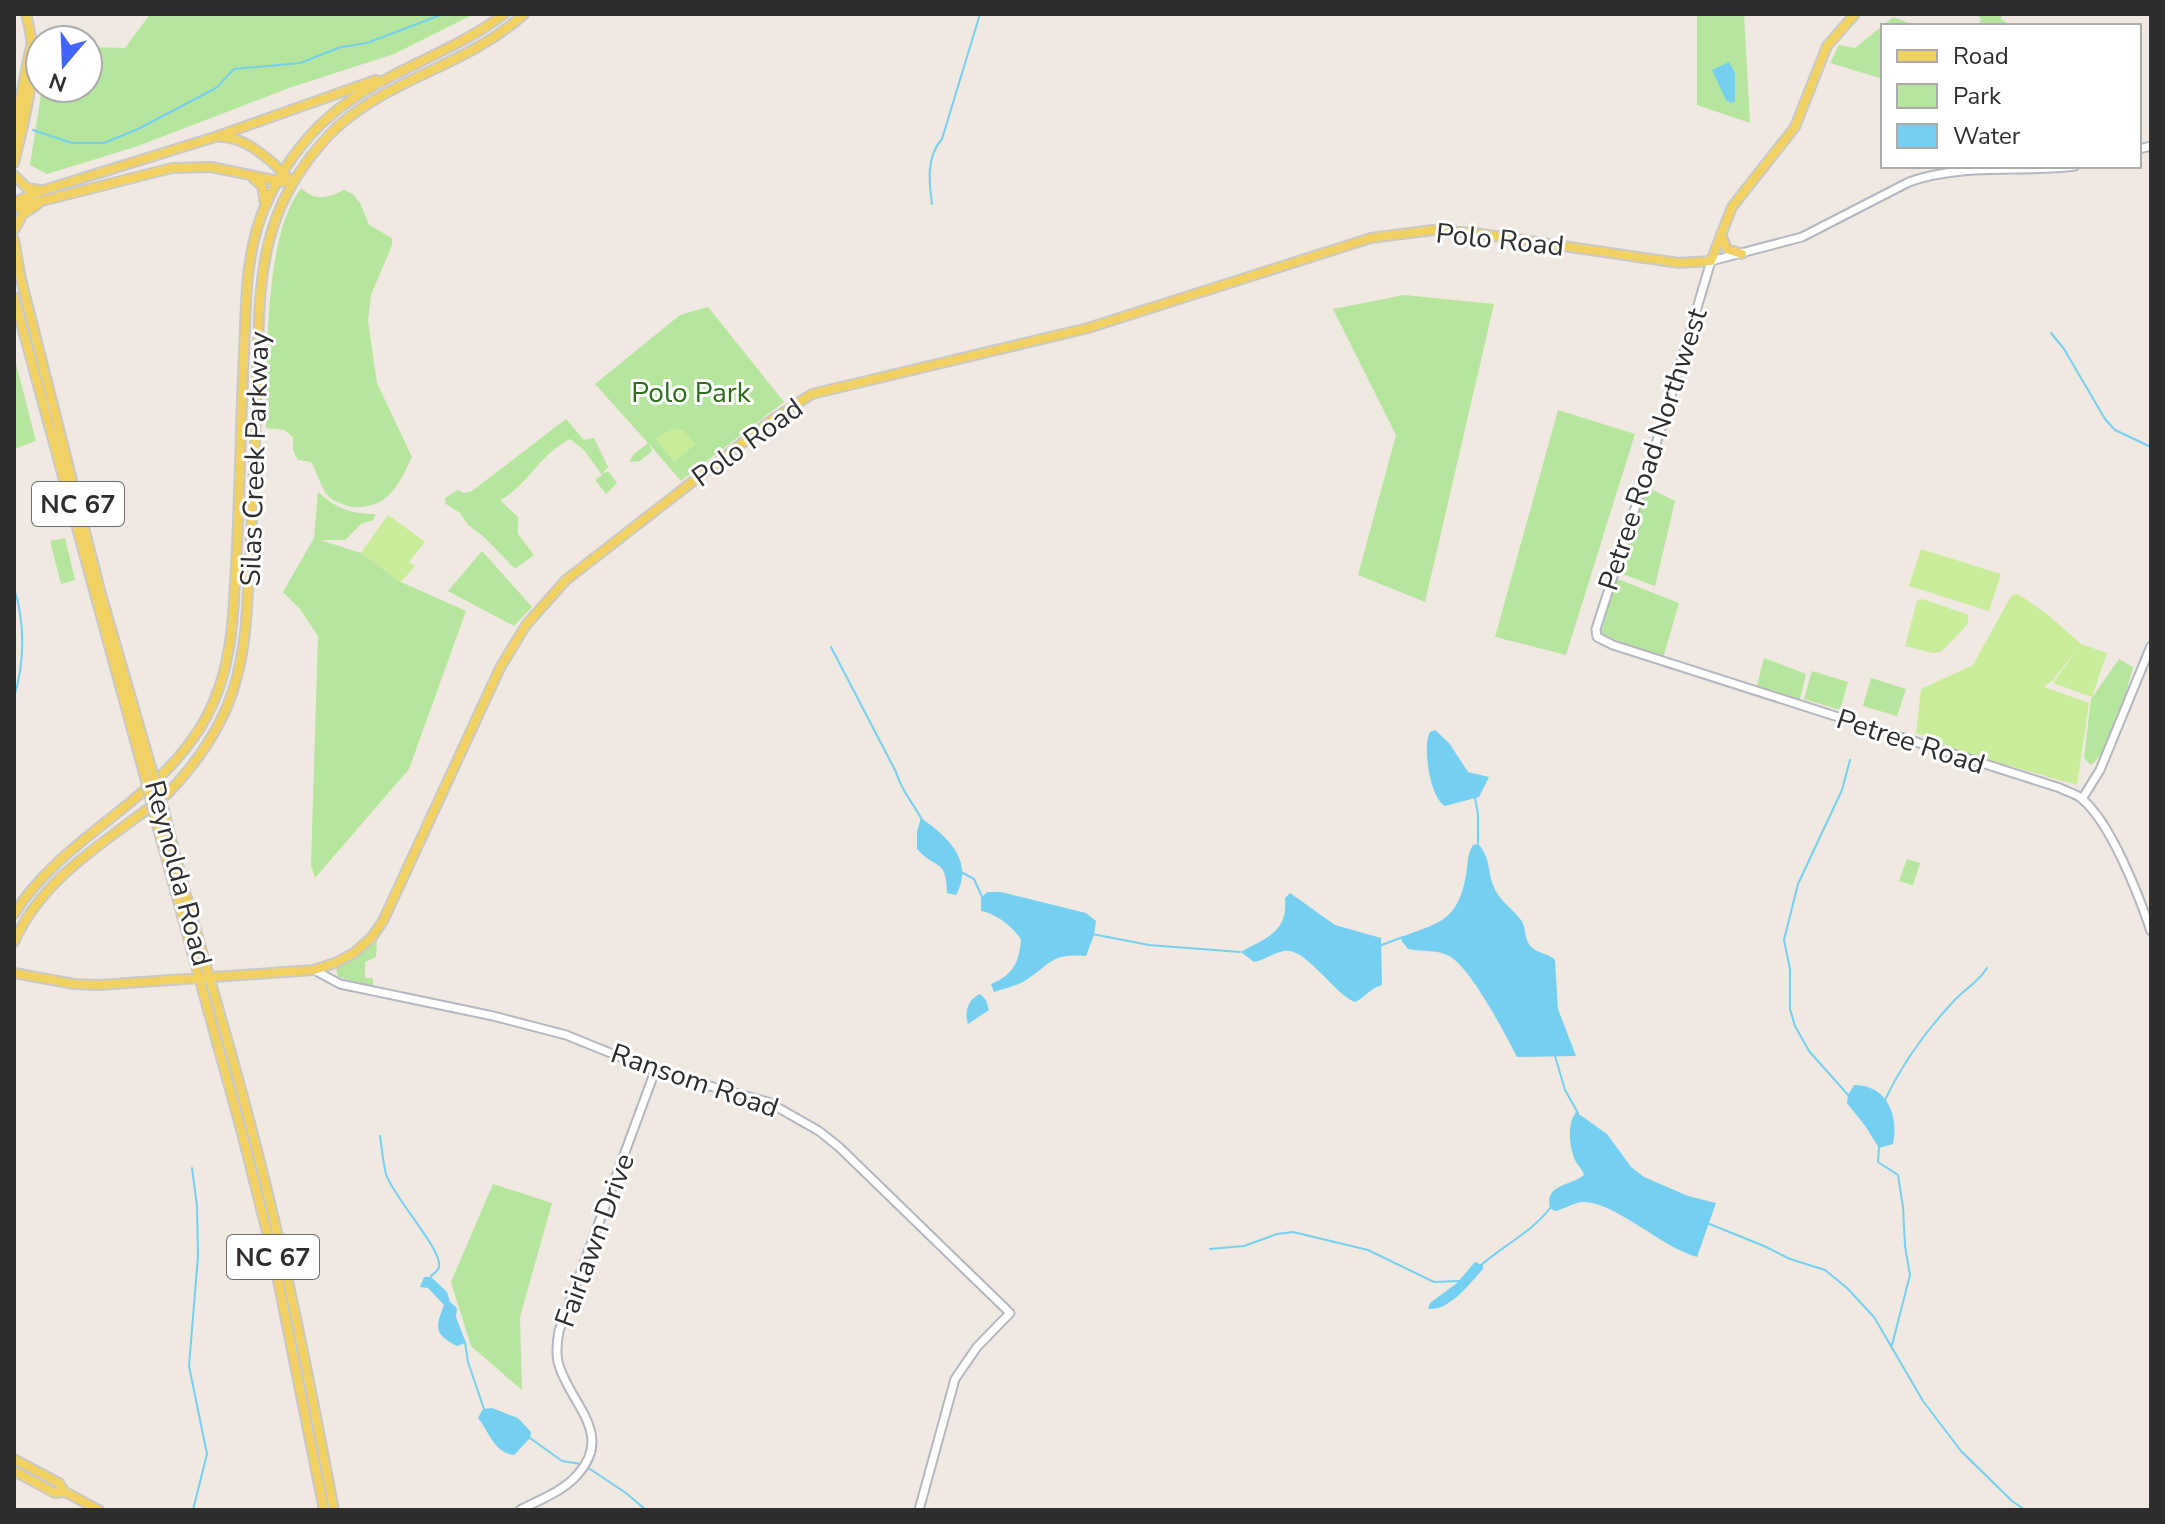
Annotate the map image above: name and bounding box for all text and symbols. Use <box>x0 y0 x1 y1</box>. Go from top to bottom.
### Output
north arrow <box>24 24 104 104</box>
legend <box>1881 24 2141 168</box>
text: Road <box>1953 40 2009 72</box>
text: N <box>45 65 70 99</box>
text: Park <box>1953 80 2002 112</box>
text: Water <box>1953 120 2021 152</box>
street label: Polo Road <box>1434 214 1566 266</box>
street label: Petree Road Northwest <box>1589 303 1717 595</box>
street label: Silas Creek Parkway <box>232 330 278 587</box>
park label: Polo Park <box>631 374 752 412</box>
street label: Polo Road <box>684 390 811 496</box>
road number: NC 67 <box>32 482 124 526</box>
street label: Petree Road <box>1832 700 1990 784</box>
street label: Reynolda Road <box>135 776 221 970</box>
street label: Ransom Road <box>606 1035 783 1127</box>
street label: Fairlawn Drive <box>546 1148 644 1332</box>
road number: NC 67 <box>227 1235 319 1279</box>

